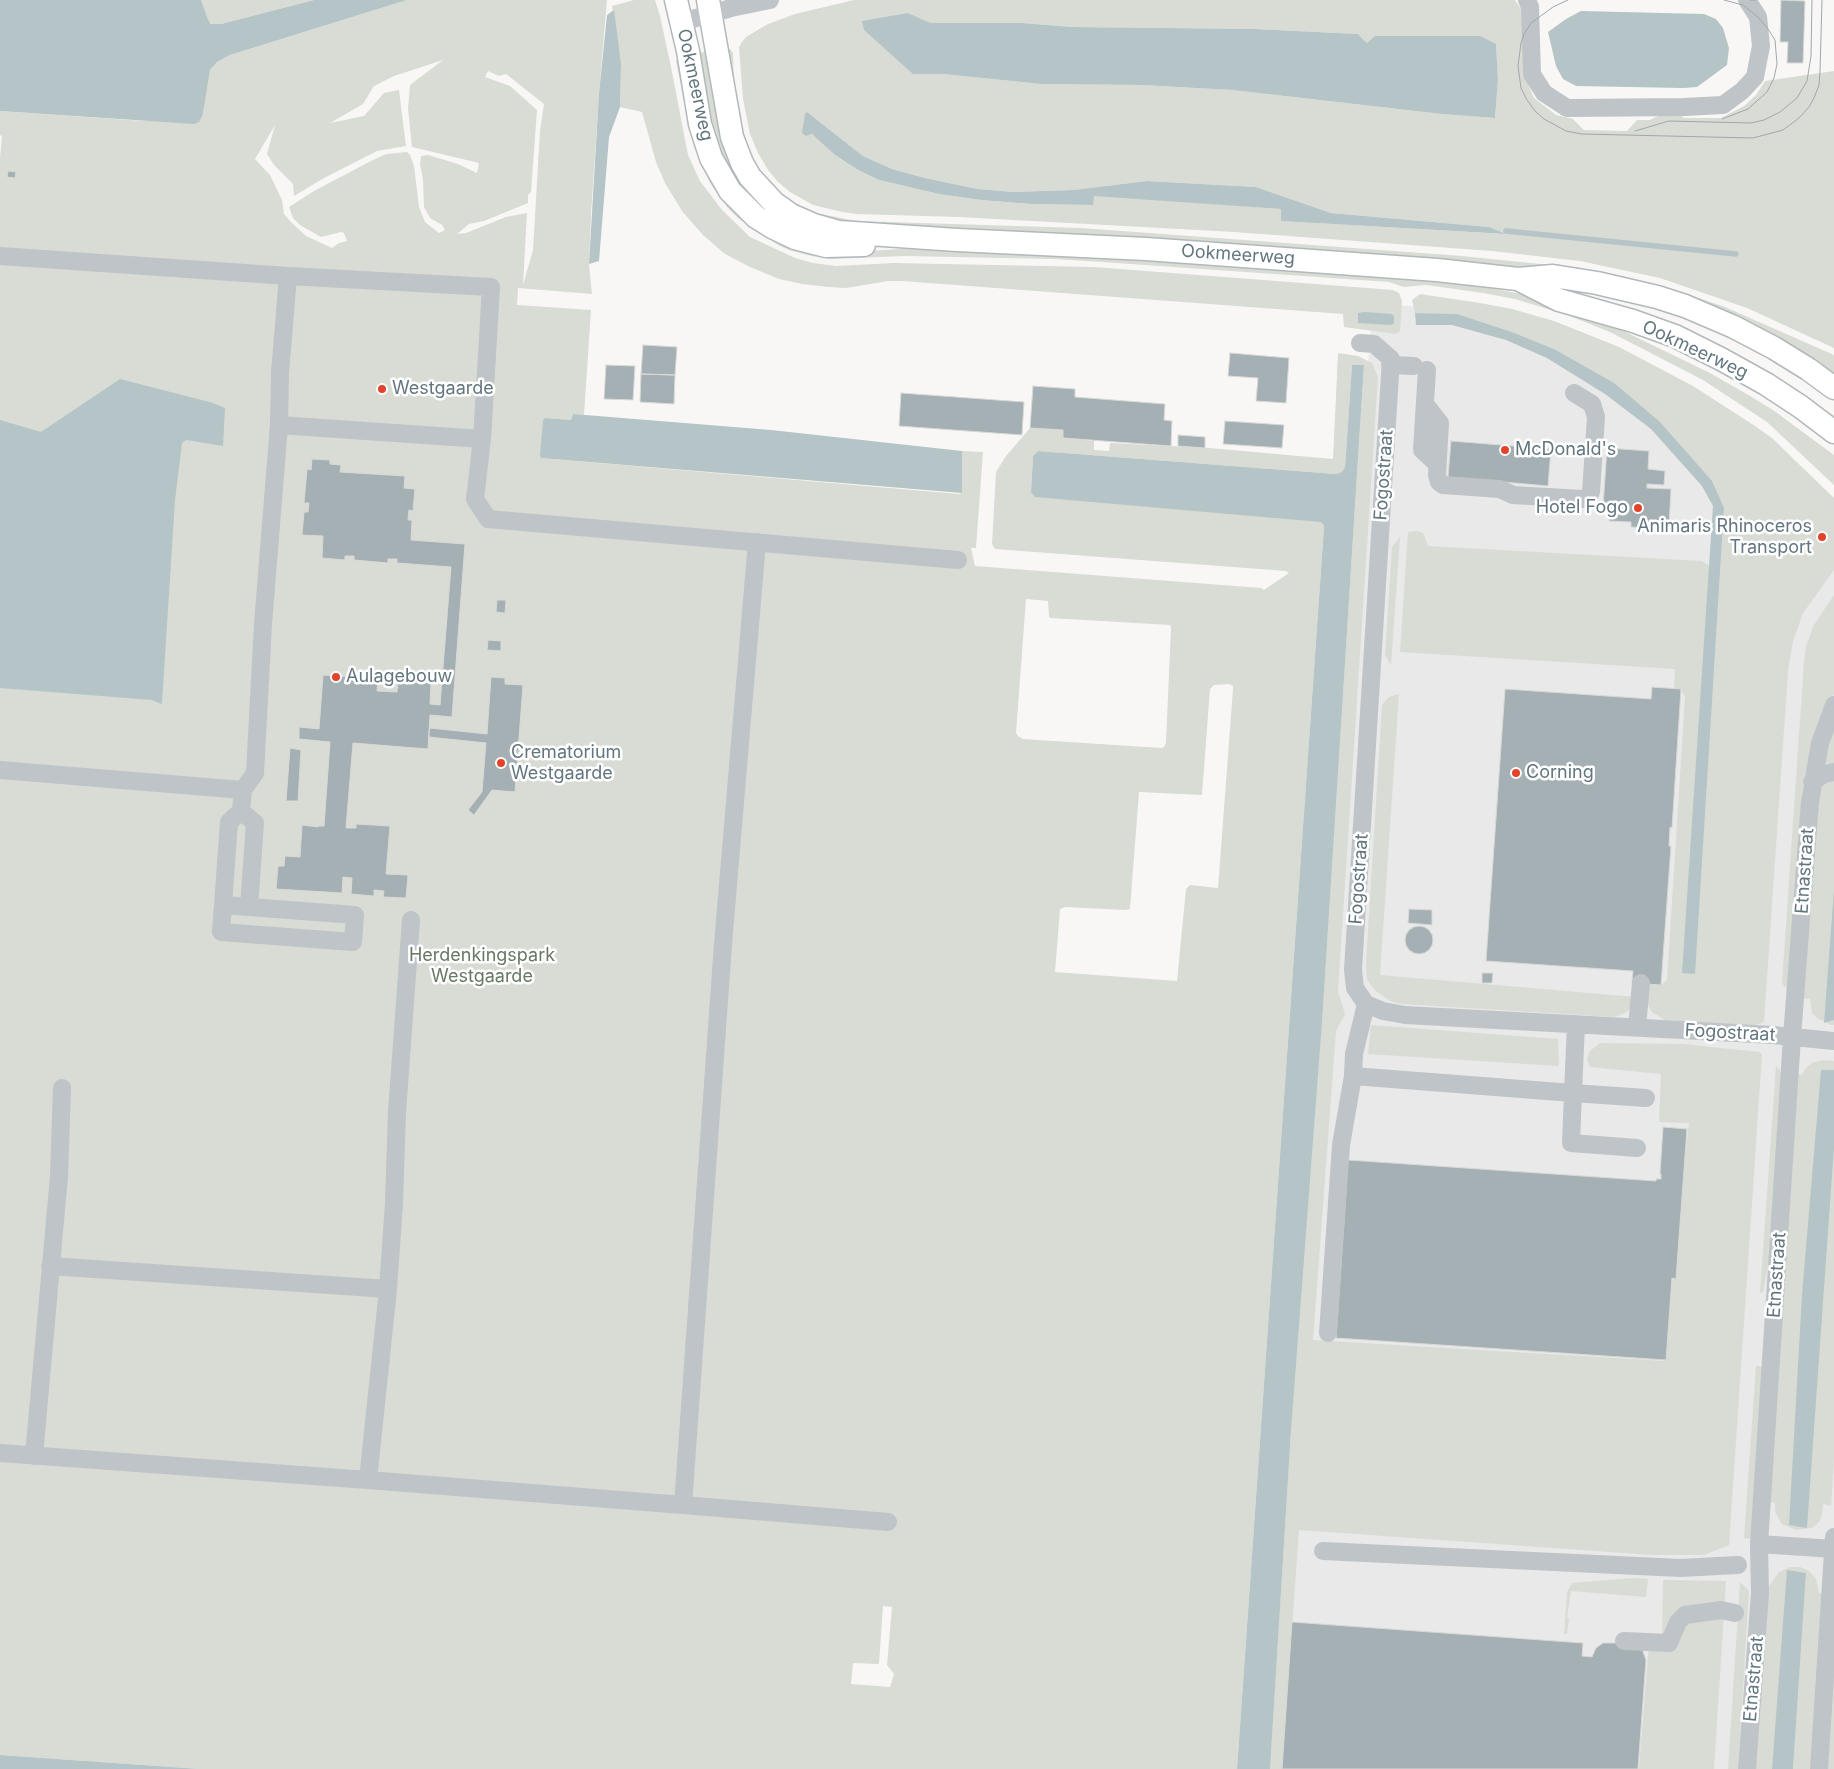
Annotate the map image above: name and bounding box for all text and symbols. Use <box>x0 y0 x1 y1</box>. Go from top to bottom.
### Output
street label: Ookmeerweg <box>673 27 717 143</box>
street label: Ookmeerweg <box>1180 240 1296 270</box>
street label: Ookmeerweg <box>1639 316 1751 384</box>
place label: Westgaarde <box>392 378 494 400</box>
marker: Westgaarde <box>376 383 388 395</box>
street label: Fogostraat <box>1370 429 1398 521</box>
place label: McDonald's <box>1515 439 1616 461</box>
marker: McDonald's <box>1499 444 1511 456</box>
place label: Hotel Fogo <box>1536 497 1628 519</box>
marker: Hotel Fogo <box>1632 502 1644 514</box>
place label: Animaris Rhinoceros Transport <box>1637 516 1812 558</box>
marker: Animaris Rhinoceros Transport <box>1816 531 1828 543</box>
place label: Aulagebouw <box>346 666 452 688</box>
marker: Aulagebouw <box>330 671 342 683</box>
place label: Crematorium Westgaarde <box>511 742 621 784</box>
marker: Crematorium Westgaarde <box>495 757 507 769</box>
place label: Corning <box>1526 762 1594 784</box>
marker: Corning <box>1510 767 1522 779</box>
street label: Etnastraat <box>1791 827 1819 915</box>
street label: Fogostraat <box>1345 833 1373 925</box>
park label: Herdenkingspark Westgaarde <box>409 945 555 988</box>
street label: Fogostraat <box>1684 1020 1776 1046</box>
street label: Etnastraat <box>1763 1231 1791 1319</box>
street label: Etnastraat <box>1740 1635 1768 1723</box>

